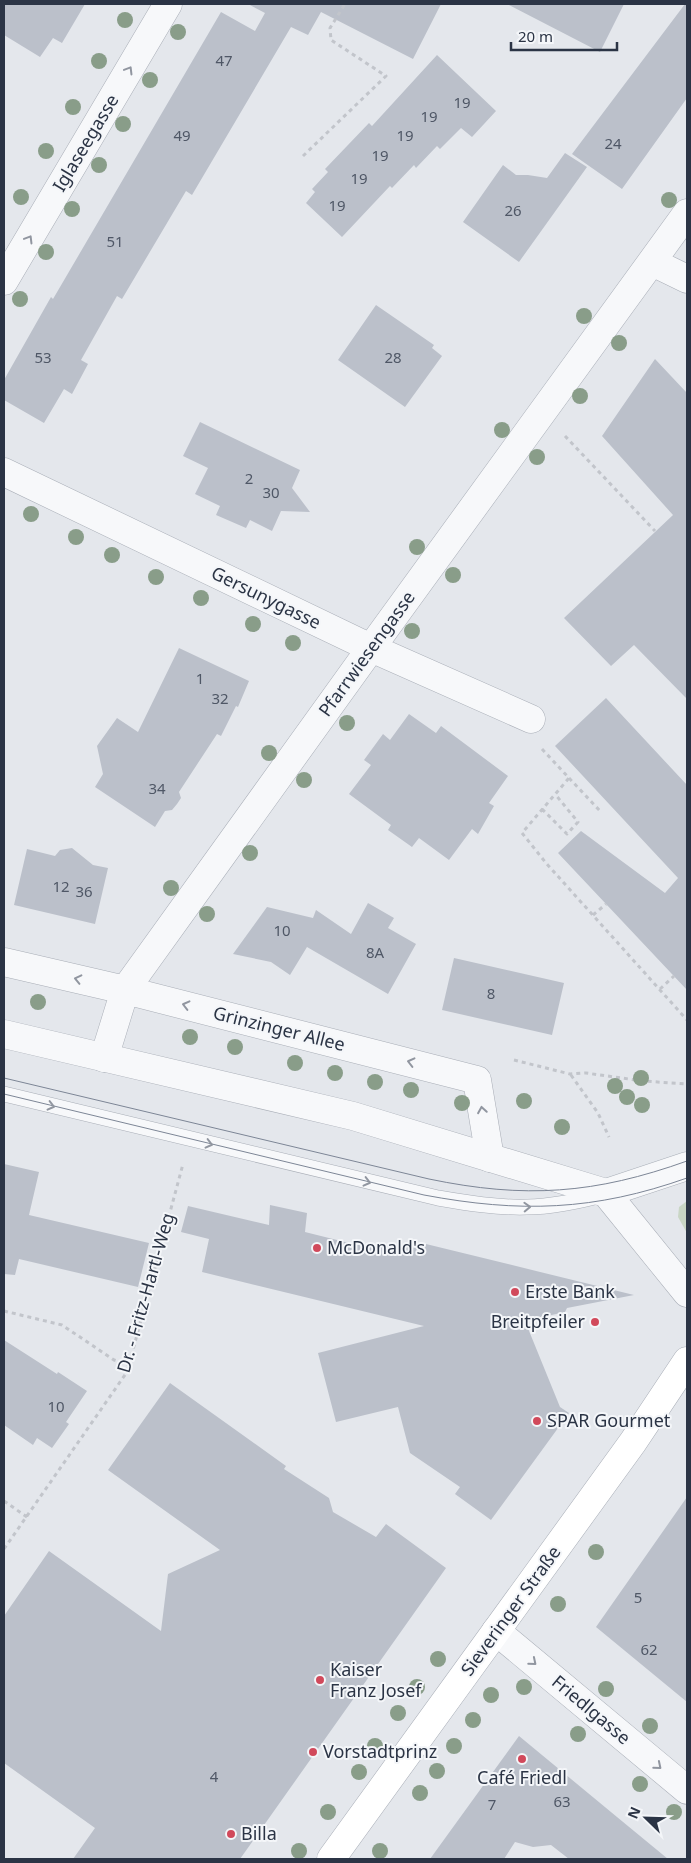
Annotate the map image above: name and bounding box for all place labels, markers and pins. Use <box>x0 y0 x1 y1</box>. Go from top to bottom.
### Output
place label: McDonald's <box>327 1235 425 1259</box>
marker: McDonald's <box>311 1242 323 1254</box>
place label: Erste Bank <box>525 1279 615 1303</box>
marker: Erste Bank <box>509 1286 521 1298</box>
place label: Breitpfeiler <box>491 1309 586 1333</box>
marker: Breitpfeiler <box>589 1316 601 1328</box>
place label: SPAR Gourmet <box>547 1408 671 1432</box>
marker: SPAR Gourmet <box>531 1415 543 1427</box>
place label: Kaiser Franz Josef <box>330 1657 422 1702</box>
marker: Kaiser Franz Josef <box>314 1674 326 1686</box>
place label: Vorstadtprinz <box>323 1739 437 1763</box>
marker: Vorstadtprinz <box>307 1746 319 1758</box>
marker: Café Friedl <box>516 1753 528 1765</box>
place label: Café Friedl <box>477 1765 567 1789</box>
place label: Billa <box>241 1821 277 1845</box>
marker: Billa <box>225 1828 237 1840</box>

